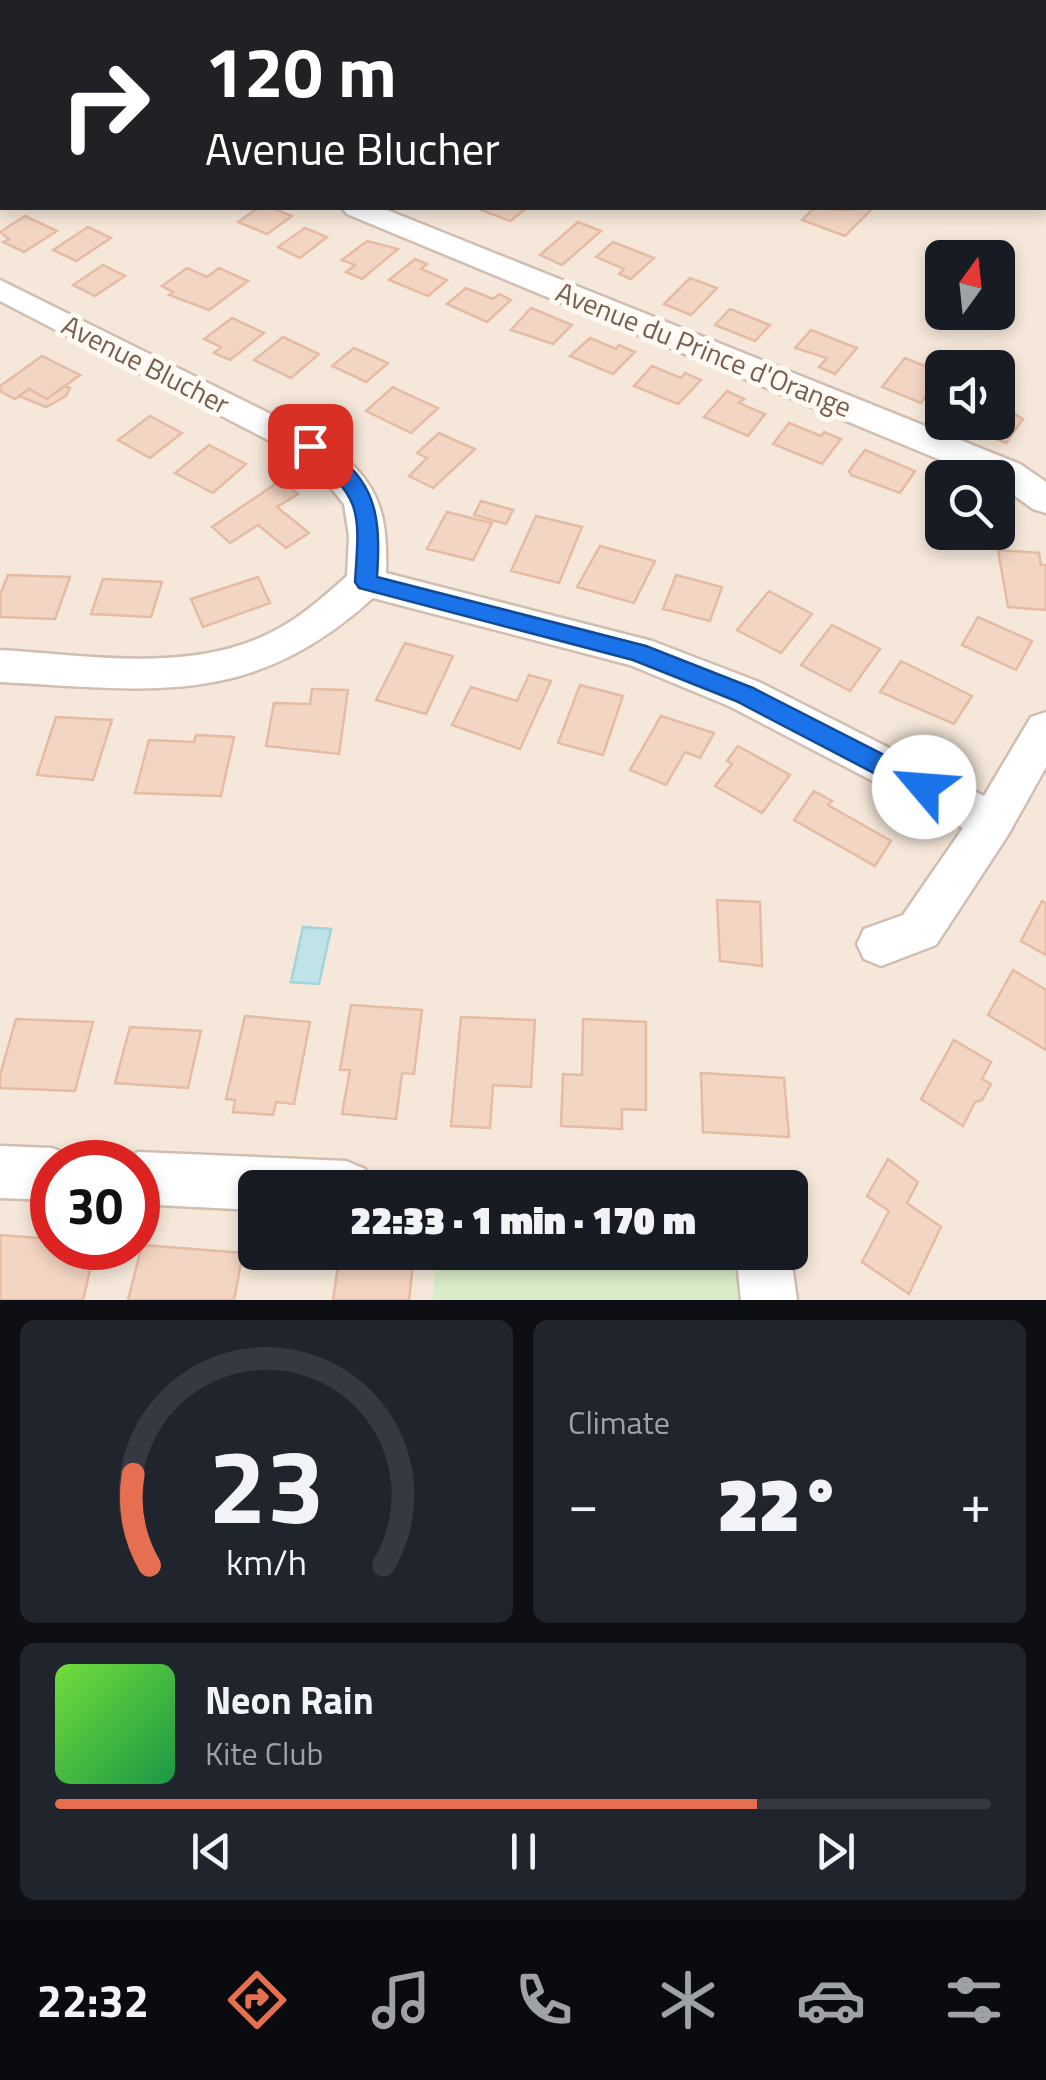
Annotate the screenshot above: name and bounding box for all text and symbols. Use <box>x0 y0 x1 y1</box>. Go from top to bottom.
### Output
text: 120 m <box>205 18 397 124</box>
icon: right <box>40 40 170 170</box>
text: Avenue Blucher <box>205 114 500 182</box>
north arrow <box>925 240 1015 330</box>
map controls <box>925 240 1015 550</box>
street label: Avenue du Prince d'Orange <box>550 270 858 428</box>
street label: Avenue Blucher <box>55 303 238 425</box>
button: sound <box>925 350 1015 440</box>
pin <box>268 404 353 489</box>
icon: arrive <box>283 419 338 474</box>
button: search <box>925 460 1015 550</box>
position arrow <box>872 735 976 839</box>
speed limit sign: 30 <box>30 1140 160 1270</box>
text: 22:33 · 1 min · 170 m <box>350 1191 696 1249</box>
text: Climate <box>568 1398 670 1446</box>
text: 23 <box>208 1405 325 1563</box>
text: 22° <box>718 1446 841 1560</box>
text: − <box>568 1461 599 1544</box>
text: + <box>960 1461 991 1544</box>
text: km/h <box>226 1534 307 1589</box>
text: Neon Rain <box>205 1671 374 1729</box>
text: Kite Club <box>205 1729 323 1777</box>
icon: previous <box>184 1824 239 1879</box>
icon: pause <box>496 1824 551 1879</box>
icon: next <box>808 1824 863 1879</box>
icon: directions <box>222 1965 292 2035</box>
icon: music <box>366 1965 436 2035</box>
icon: phone <box>509 1965 579 2035</box>
icon: climate <box>653 1965 723 2035</box>
icon: car <box>796 1965 866 2035</box>
icon: filters <box>939 1965 1009 2035</box>
text: 22:32 <box>37 1966 149 2034</box>

